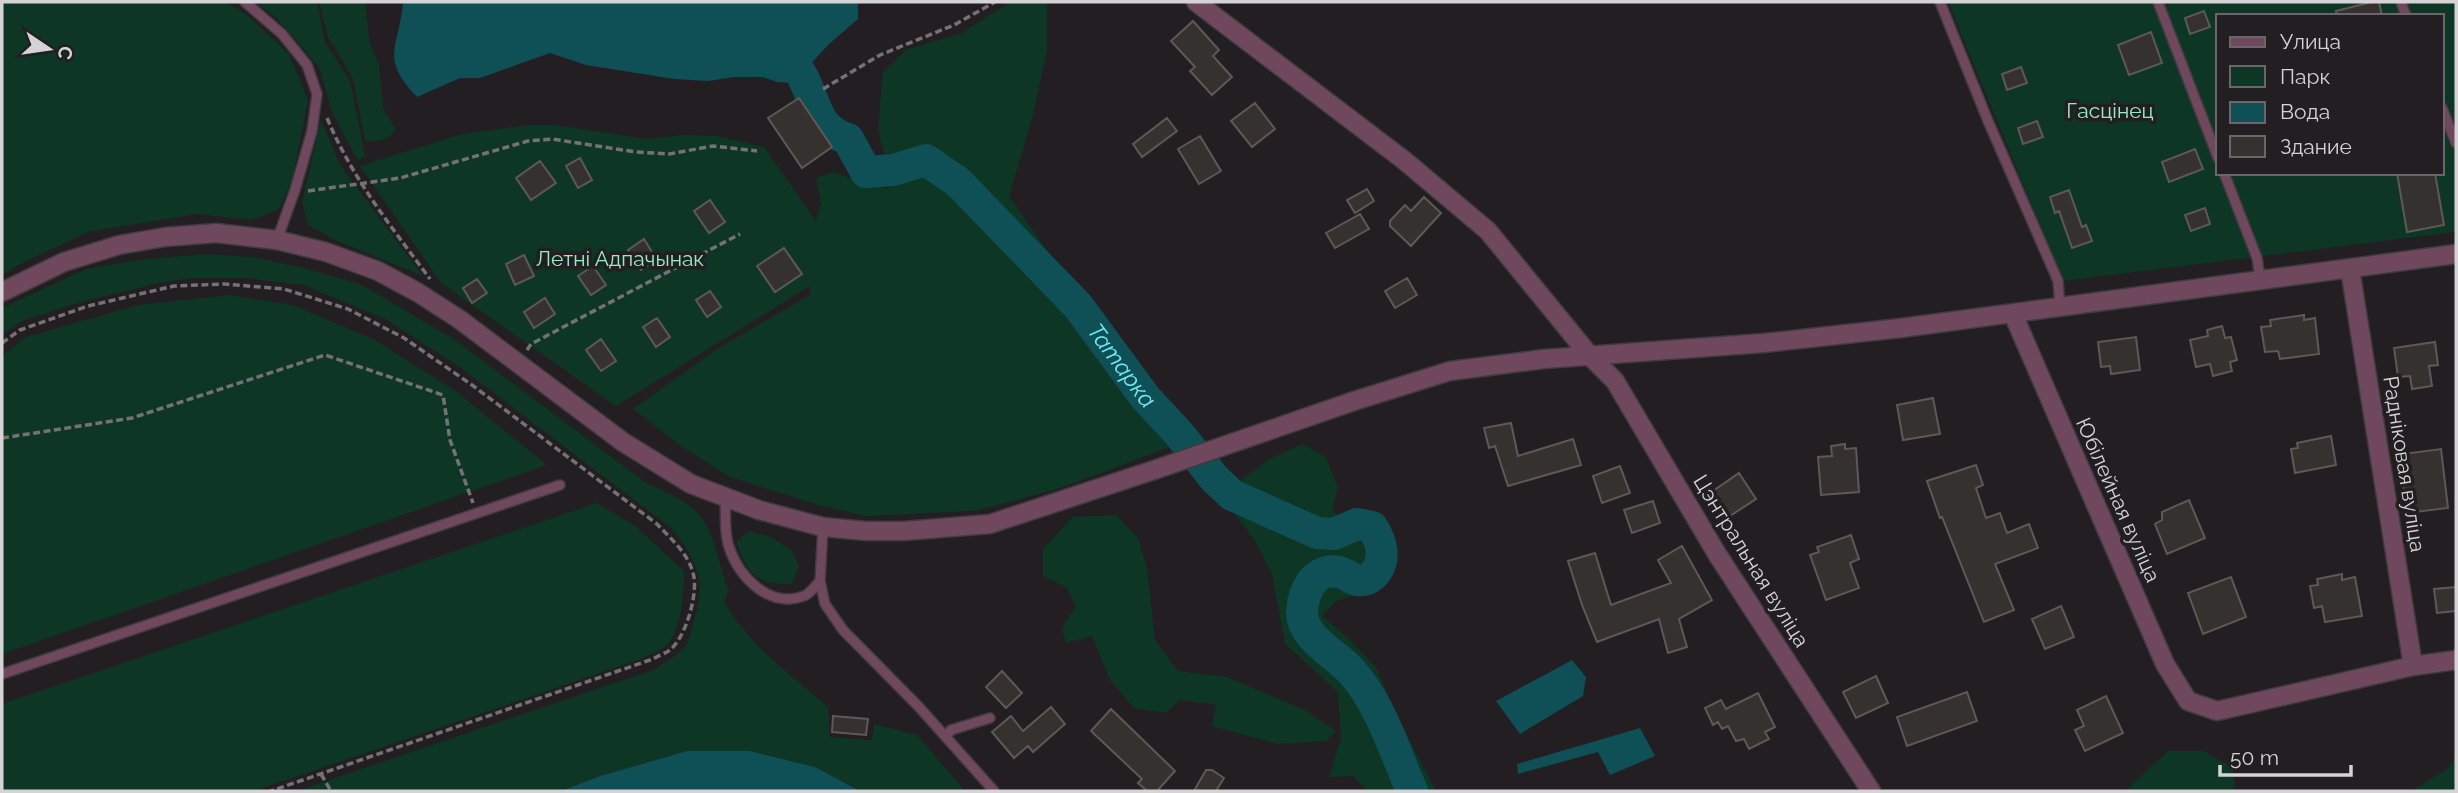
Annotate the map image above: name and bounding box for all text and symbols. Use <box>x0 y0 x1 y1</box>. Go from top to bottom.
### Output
north arrow <box>14 14 84 84</box>
legend <box>2216 14 2444 175</box>
text: Улица <box>2280 29 2341 54</box>
text: С <box>53 44 78 62</box>
text: Парк <box>2280 64 2330 89</box>
park label: Гасцінец <box>2066 98 2154 123</box>
text: Вода <box>2280 99 2330 124</box>
text: Здание <box>2280 134 2352 159</box>
park label: Летні Адпачынак <box>536 246 704 271</box>
water label: Татарка <box>1082 318 1162 413</box>
street label: Радніковая вуліца <box>2378 374 2431 554</box>
street label: Юбілейная вуліца <box>2071 414 2166 586</box>
street label: Цэнтральная вуліца <box>1688 470 1815 652</box>
scale bar <box>2220 734 2351 778</box>
text: 50 m <box>2230 745 2279 770</box>

